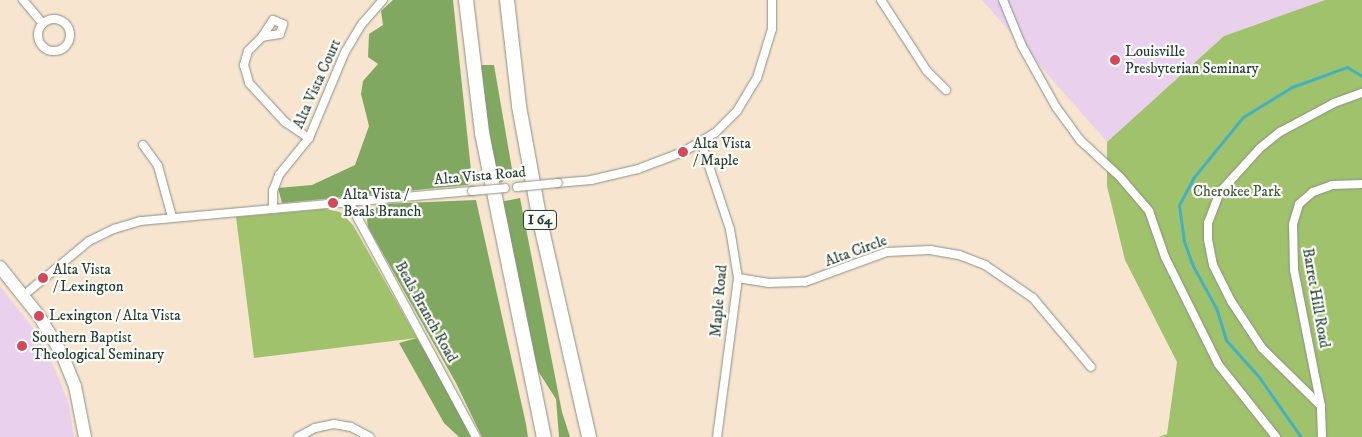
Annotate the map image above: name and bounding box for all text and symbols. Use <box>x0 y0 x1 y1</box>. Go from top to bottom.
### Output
street label: Alta Vista Court <box>289 37 345 131</box>
place label: Louisville Presbyterian Seminary <box>1125 42 1259 77</box>
marker: Louisville Presbyterian Seminary <box>1109 54 1121 66</box>
place label: Alta Vista / Maple <box>693 134 751 169</box>
marker: Alta Vista / Maple <box>677 146 689 158</box>
street label: Alta Vista Road <box>433 163 527 189</box>
park label: Cherokee Park <box>1193 183 1281 201</box>
place label: Alta Vista / Beals Branch <box>343 185 421 220</box>
marker: Alta Vista / Beals Branch <box>327 197 339 209</box>
road number: I 64 <box>522 208 558 232</box>
street label: Alta Circle <box>822 231 890 271</box>
street label: Barret Hill Road <box>1298 247 1334 349</box>
street label: Beals Branch Road <box>391 258 461 366</box>
place label: Alta Vista / Lexington <box>53 260 124 295</box>
street label: Maple Road <box>707 264 731 338</box>
marker: Alta Vista / Lexington <box>37 272 49 284</box>
place label: Lexington / Alta Vista <box>49 307 181 325</box>
marker: Lexington / Alta Vista <box>33 310 45 322</box>
place label: Southern Baptist Theological Seminary <box>32 328 164 363</box>
marker: Southern Baptist Theological Seminary <box>16 340 28 352</box>

